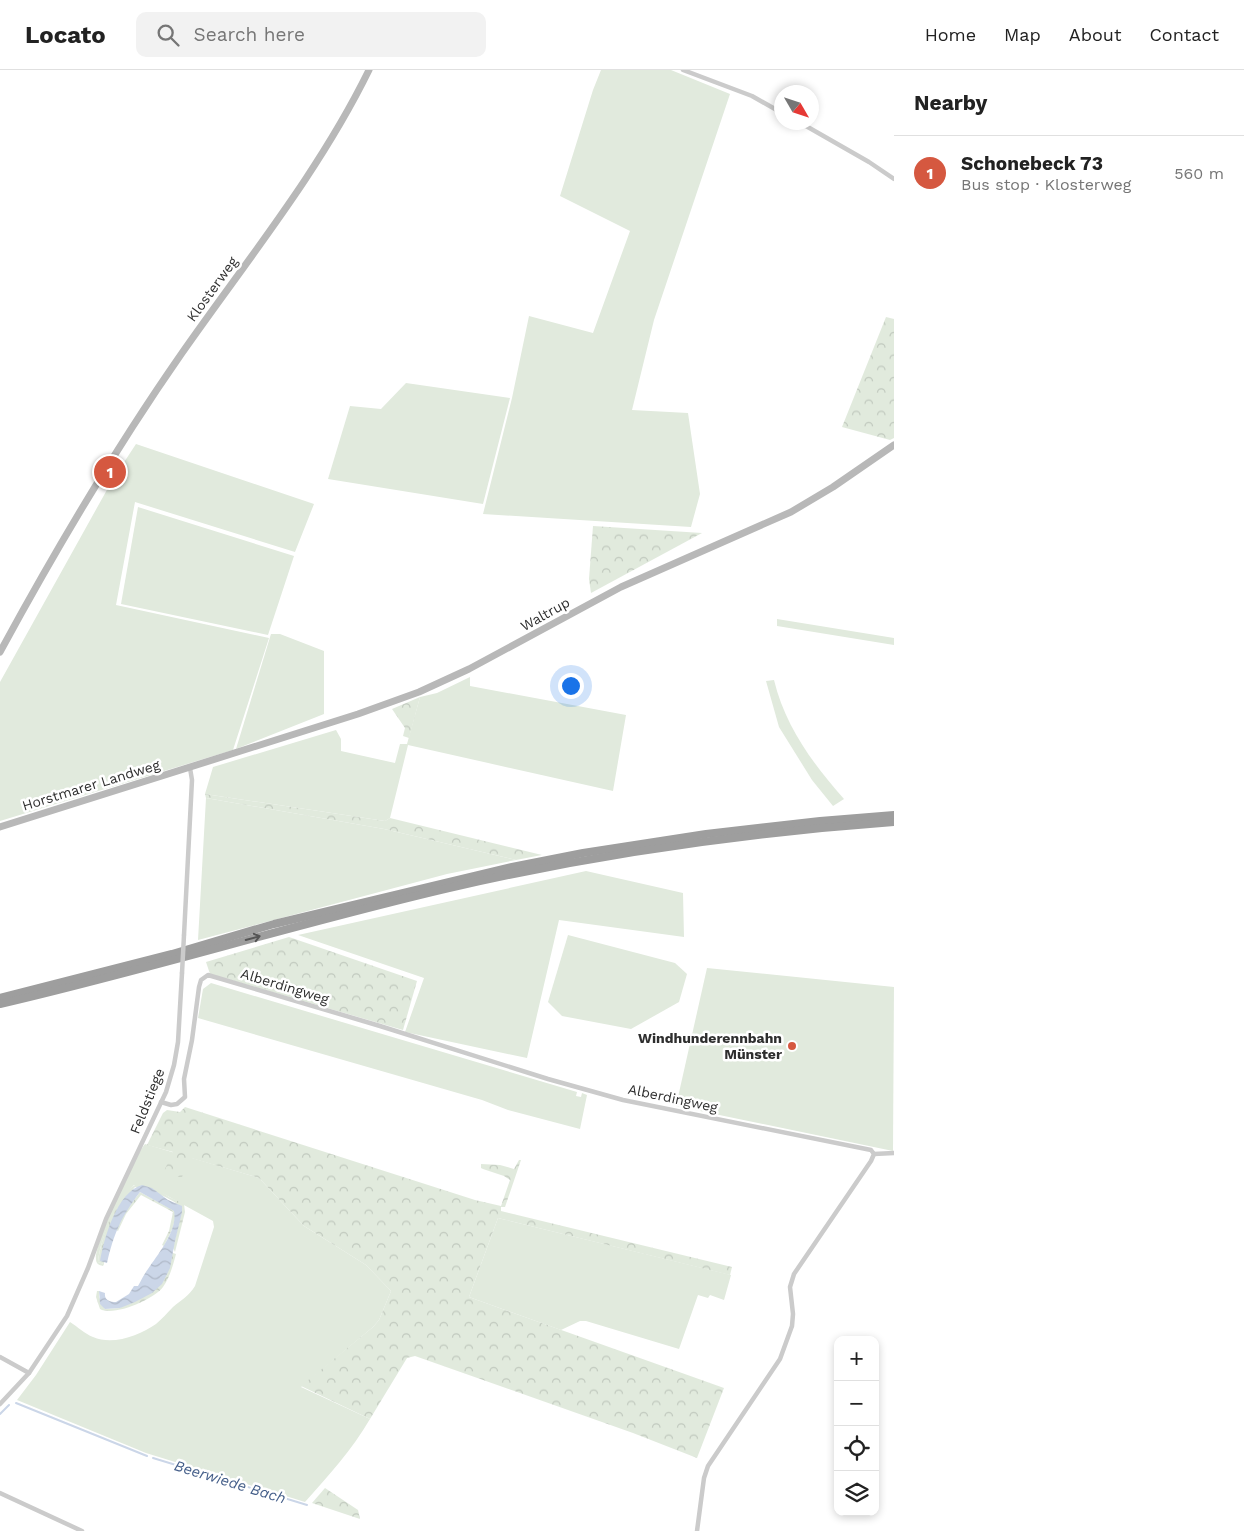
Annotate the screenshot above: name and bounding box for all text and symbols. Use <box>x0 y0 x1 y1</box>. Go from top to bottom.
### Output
search box <box>136 12 486 57</box>
text: Locato <box>25 21 106 49</box>
icon: search <box>154 21 182 49</box>
text: Search here <box>194 23 305 46</box>
text: Home <box>925 24 976 45</box>
text: Map <box>1004 24 1041 45</box>
text: About <box>1069 24 1121 45</box>
text: Contact <box>1149 24 1219 45</box>
north arrow <box>774 85 819 130</box>
text: Nearby <box>914 90 987 115</box>
text: Schonebeck 73 <box>961 152 1103 175</box>
text: 1 <box>927 164 933 183</box>
text: 560 m <box>1174 164 1224 183</box>
text: Bus stop · Klosterweg <box>961 175 1131 194</box>
street label: Klosterweg <box>183 253 241 324</box>
pin: 1 <box>94 453 126 491</box>
street label: Waltrup <box>518 594 572 634</box>
your location <box>558 673 584 699</box>
street label: Horstmarer Landweg <box>20 756 162 814</box>
one-way arrow <box>245 933 261 942</box>
street label: Alberdingweg <box>239 965 332 1007</box>
place label: Windhunderennbahn Münster <box>638 1030 782 1062</box>
marker: Windhunderennbahn Münster <box>786 1040 798 1052</box>
street label: Feldstiege <box>127 1066 167 1136</box>
street label: Alberdingweg <box>627 1081 720 1115</box>
map controls <box>834 1336 879 1516</box>
button: + <box>834 1336 879 1381</box>
button: − <box>834 1381 879 1426</box>
button: locate <box>834 1426 879 1471</box>
water label: Beerwiede Bach <box>172 1456 288 1508</box>
button: layers <box>834 1471 879 1516</box>

